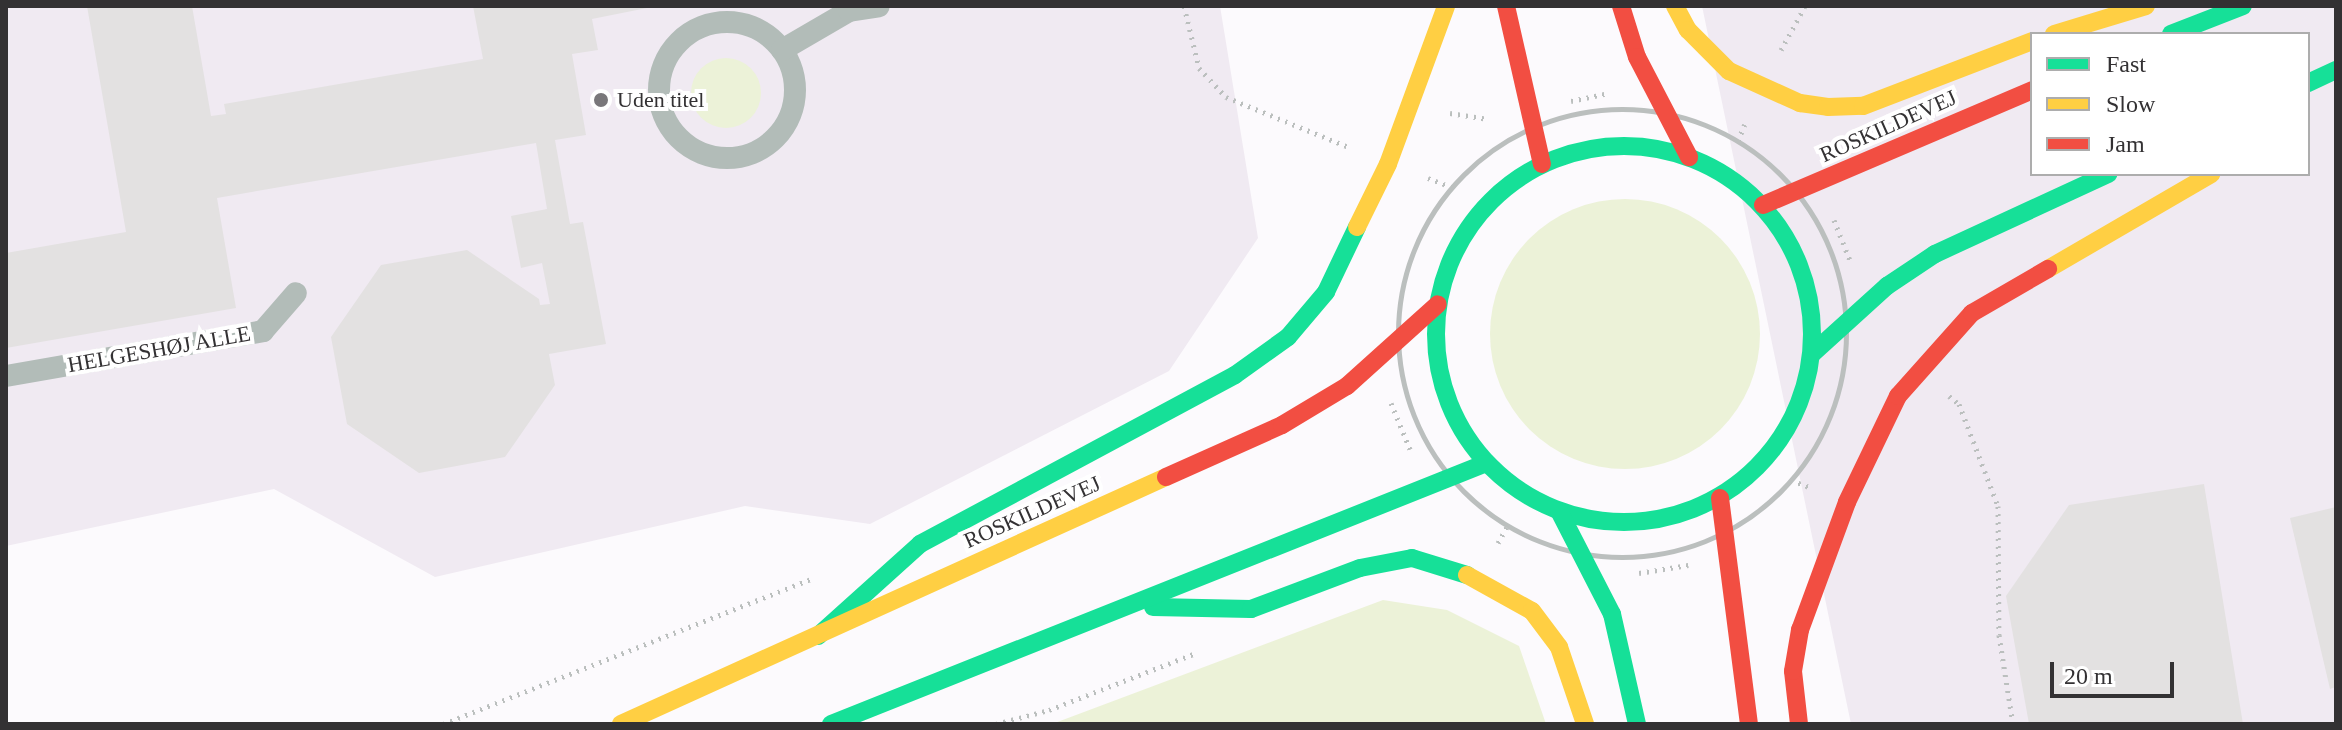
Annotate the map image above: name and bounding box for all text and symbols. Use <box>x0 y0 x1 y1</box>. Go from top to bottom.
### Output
legend <box>2030 32 2310 176</box>
text: Fast <box>2106 51 2146 77</box>
street label: ROSKILDEVEJ <box>1816 84 1960 168</box>
place label: Uden titel <box>617 87 704 113</box>
marker: Uden titel <box>592 91 610 109</box>
text: Slow <box>2106 91 2155 117</box>
text: Jam <box>2106 131 2145 157</box>
street label: HELGESHØJ ALLE <box>65 320 253 378</box>
street label: ROSKILDEVEJ <box>960 470 1104 554</box>
scale bar <box>2054 646 2178 696</box>
text: 20 m <box>2064 663 2113 689</box>

